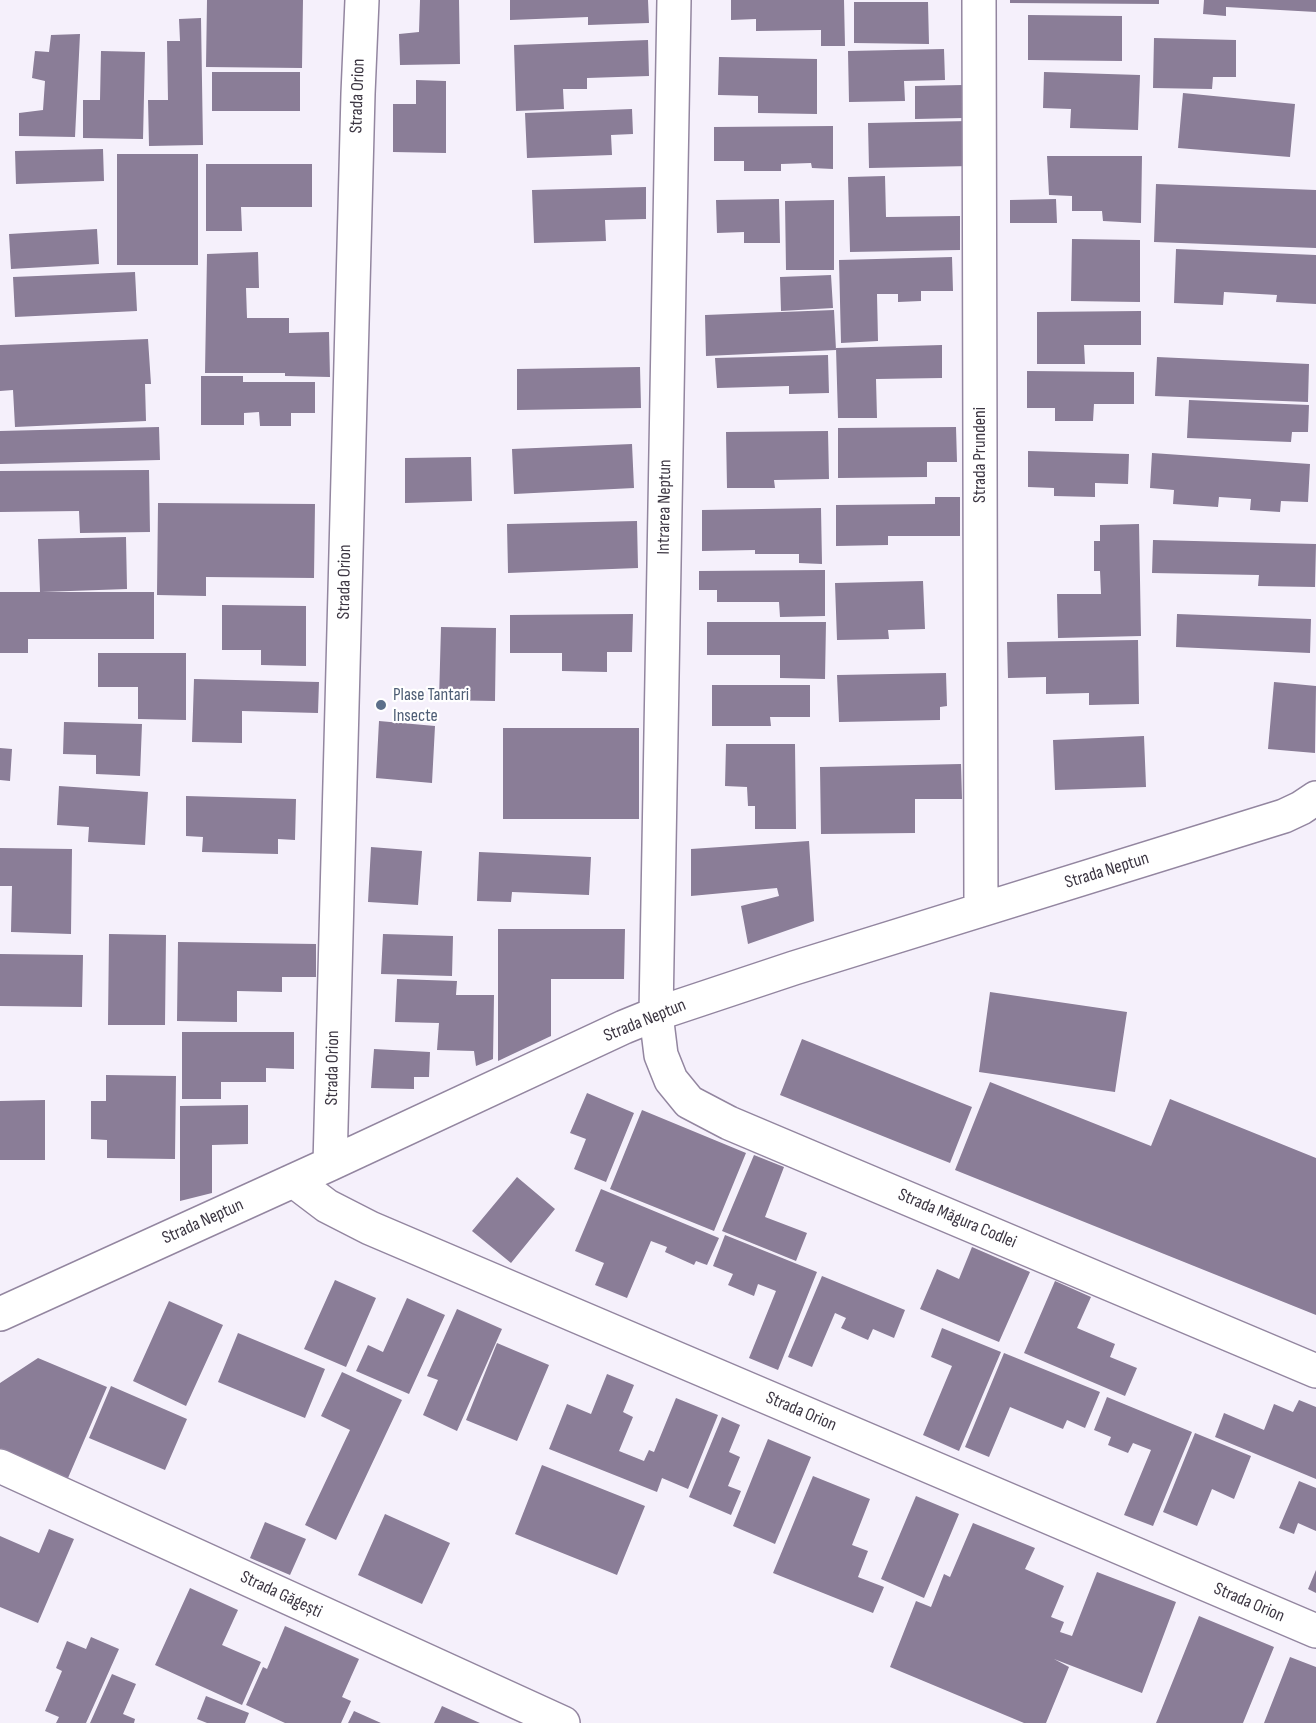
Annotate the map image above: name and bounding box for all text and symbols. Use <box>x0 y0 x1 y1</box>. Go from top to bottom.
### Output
street label: Strada Orion <box>346 58 370 134</box>
street label: Strada Prundeni <box>969 407 991 503</box>
street label: Intrarea Neptun <box>653 459 677 555</box>
street label: Strada Orion <box>334 544 356 620</box>
place label: Plase Tantari Insecte <box>393 684 469 726</box>
marker: Plase Tantari Insecte <box>374 698 388 712</box>
street label: Strada Neptun <box>1062 848 1152 894</box>
street label: Strada Neptun <box>601 995 689 1047</box>
street label: Strada Orion <box>322 1030 344 1106</box>
street label: Strada Măgura Codlei <box>894 1184 1020 1254</box>
street label: Strada Neptun <box>159 1194 247 1250</box>
street label: Strada Orion <box>762 1387 840 1437</box>
street label: Strada Găgești <box>237 1567 325 1623</box>
street label: Strada Orion <box>1210 1578 1288 1628</box>

